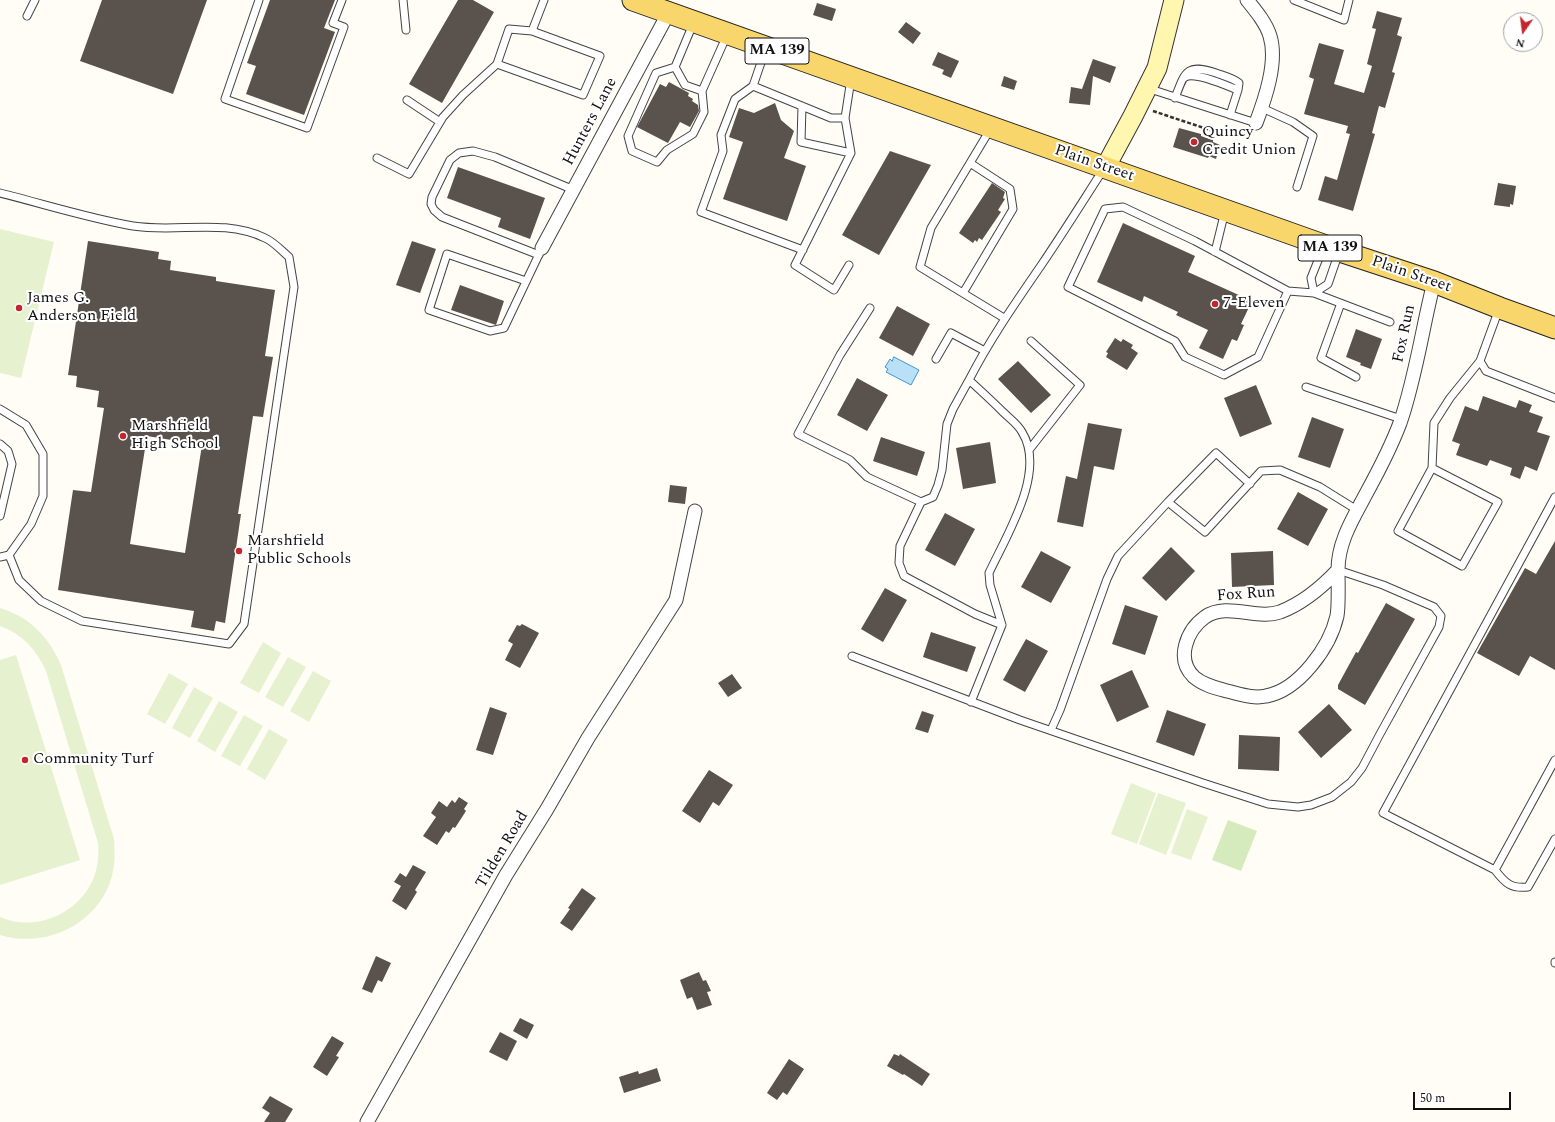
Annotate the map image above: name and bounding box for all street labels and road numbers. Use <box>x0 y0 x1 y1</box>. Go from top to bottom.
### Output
road number: MA 139 <box>745 38 809 64</box>
street label: Hunters Lane <box>560 75 622 169</box>
street label: Plain Street <box>1052 141 1136 187</box>
road number: MA 139 <box>1298 235 1362 261</box>
street label: Plain Street <box>1369 252 1453 298</box>
street label: Fox Run <box>1390 303 1420 365</box>
street label: Fox Run <box>1216 583 1276 607</box>
street label: Tilden Road <box>472 808 534 892</box>

